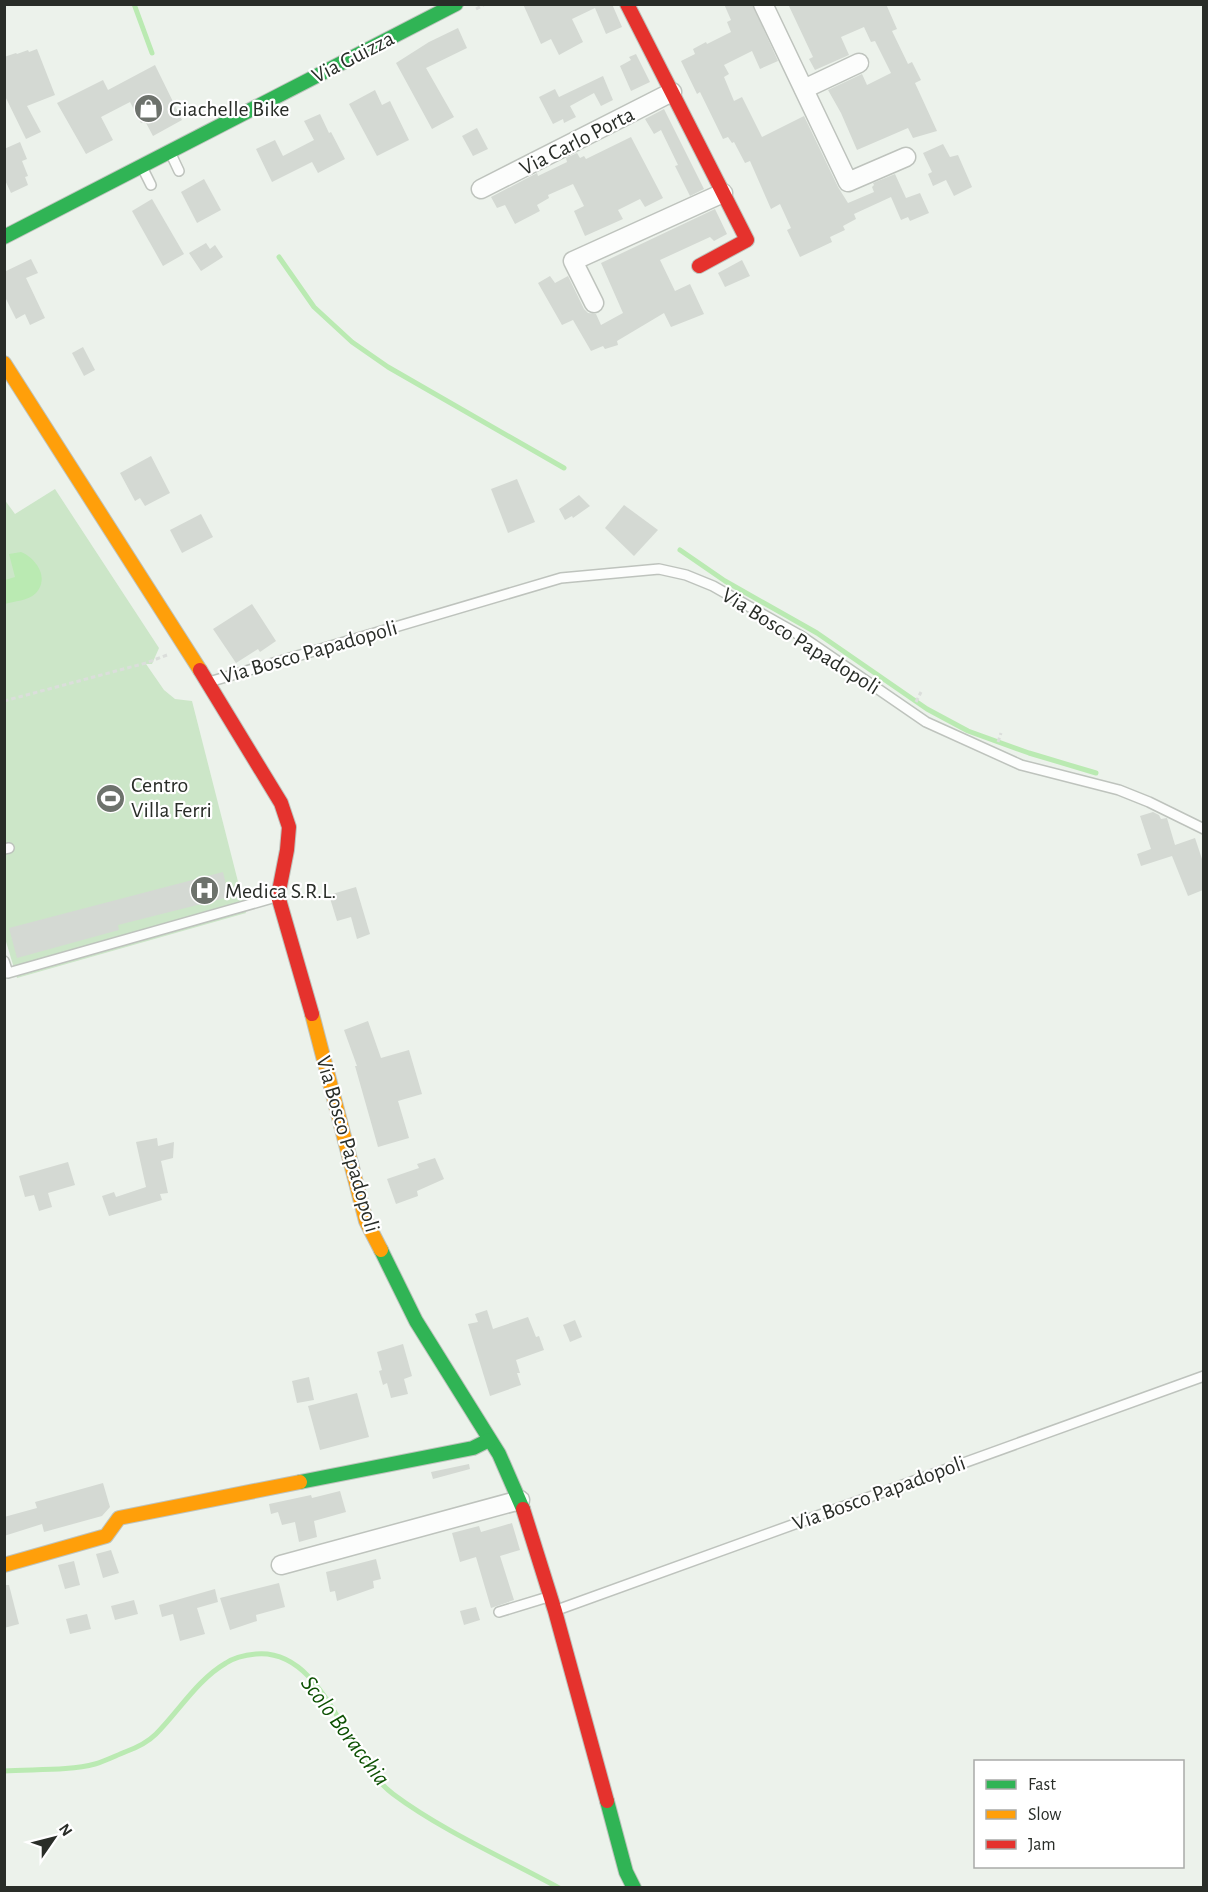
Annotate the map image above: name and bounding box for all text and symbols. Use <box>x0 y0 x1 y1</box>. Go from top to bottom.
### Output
street label: Via Guizza <box>308 27 398 87</box>
shop icon: Giachelle Bike <box>132 93 164 125</box>
place label: Giachelle Bike <box>169 98 289 120</box>
street label: Via Carlo Porta <box>516 103 638 179</box>
street label: Via Bosco Papadopoli <box>718 583 884 699</box>
street label: Via Bosco Papadopoli <box>218 616 400 688</box>
place label: Centro Villa Ferri <box>131 774 212 821</box>
sports icon: Centro Villa Ferri <box>94 782 126 814</box>
hospital icon: Medica S.R.L. <box>188 875 220 907</box>
place label: Medica S.R.L. <box>225 880 336 902</box>
street label: Via Bosco Papadopoli <box>312 1053 384 1235</box>
street label: Via Bosco Papadopoli <box>790 1451 968 1535</box>
water label: Scolo Boracchia <box>296 1671 394 1791</box>
legend <box>974 1760 1184 1868</box>
text: Fast <box>1028 1776 1056 1794</box>
text: Slow <box>1028 1806 1061 1824</box>
north arrow <box>24 1808 84 1868</box>
text: N <box>56 1821 75 1839</box>
text: Jam <box>1028 1836 1056 1854</box>

